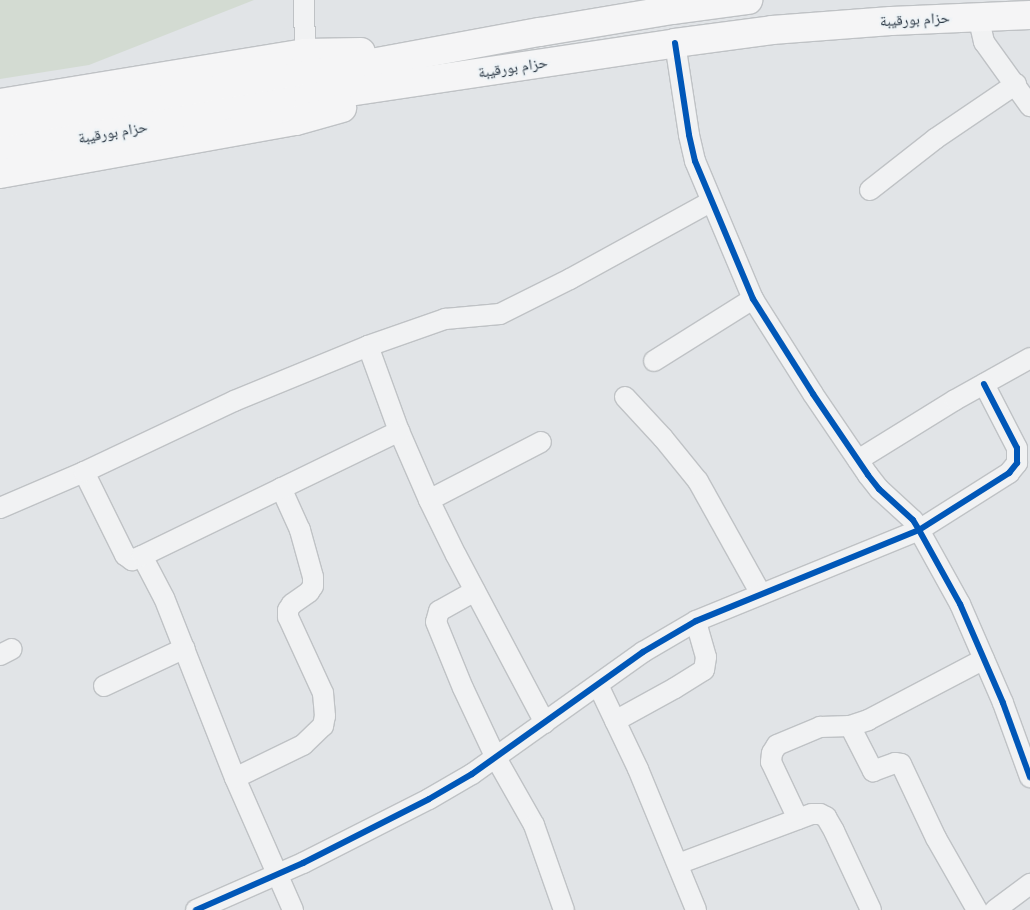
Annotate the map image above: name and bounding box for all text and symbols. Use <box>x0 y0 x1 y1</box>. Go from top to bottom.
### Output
street label: حزام بورقيبة <box>880 9 950 31</box>
street label: حزام بورقيبة <box>477 54 549 82</box>
street label: حزام بورقيبة <box>77 118 149 148</box>

